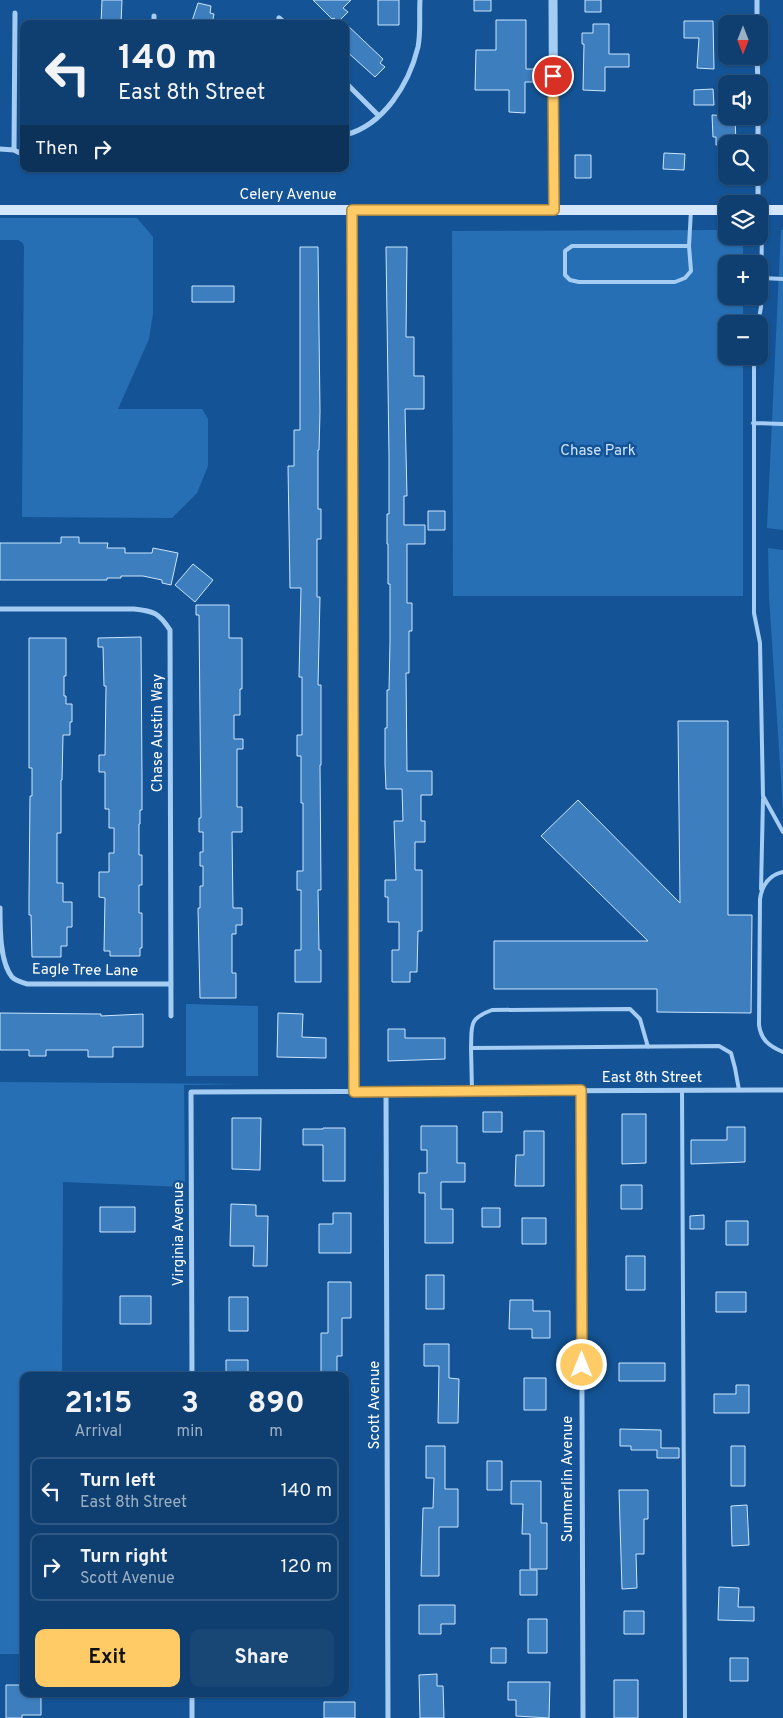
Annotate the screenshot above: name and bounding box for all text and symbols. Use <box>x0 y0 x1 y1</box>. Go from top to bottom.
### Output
north arrow <box>718 15 768 65</box>
map controls <box>718 15 768 365</box>
text: 140 m <box>118 37 217 81</box>
icon: left <box>35 40 100 105</box>
pin <box>532 55 574 97</box>
icon: arrive <box>539 62 567 90</box>
button: sound <box>718 75 768 125</box>
text: East 8th Street <box>118 80 265 107</box>
icon: right <box>88 135 116 163</box>
button: search <box>718 135 768 185</box>
text: Then <box>35 137 78 161</box>
street label: Celery Avenue <box>240 186 336 205</box>
button: layers <box>718 195 768 245</box>
button: + <box>718 255 768 305</box>
button: − <box>718 315 768 365</box>
park label: Chase Park <box>560 442 636 461</box>
street label: Chase Austin Way <box>149 674 168 792</box>
street label: Eagle Tree Lane <box>32 961 138 981</box>
street label: East 8th Street <box>602 1069 702 1088</box>
street label: Virginia Avenue <box>170 1182 189 1286</box>
position arrow <box>555 1338 607 1390</box>
street label: Scott Avenue <box>366 1361 385 1449</box>
text: 21:15 <box>64 1386 132 1423</box>
text: 3 <box>181 1386 199 1423</box>
text: 890 <box>248 1386 305 1423</box>
street label: Summerlin Avenue <box>559 1416 578 1542</box>
text: Arrival <box>74 1422 122 1442</box>
text: min <box>177 1422 203 1442</box>
text: m <box>269 1422 283 1442</box>
text: Turn left <box>80 1469 156 1493</box>
icon: left <box>37 1477 65 1505</box>
text: 140 m <box>281 1479 332 1503</box>
text: East 8th Street <box>80 1493 187 1513</box>
text: Turn right <box>80 1545 168 1569</box>
icon: right <box>37 1553 65 1581</box>
text: 120 m <box>281 1555 332 1579</box>
text: Scott Avenue <box>80 1569 175 1589</box>
button: Exit <box>35 1629 180 1687</box>
button: Share <box>190 1629 334 1687</box>

